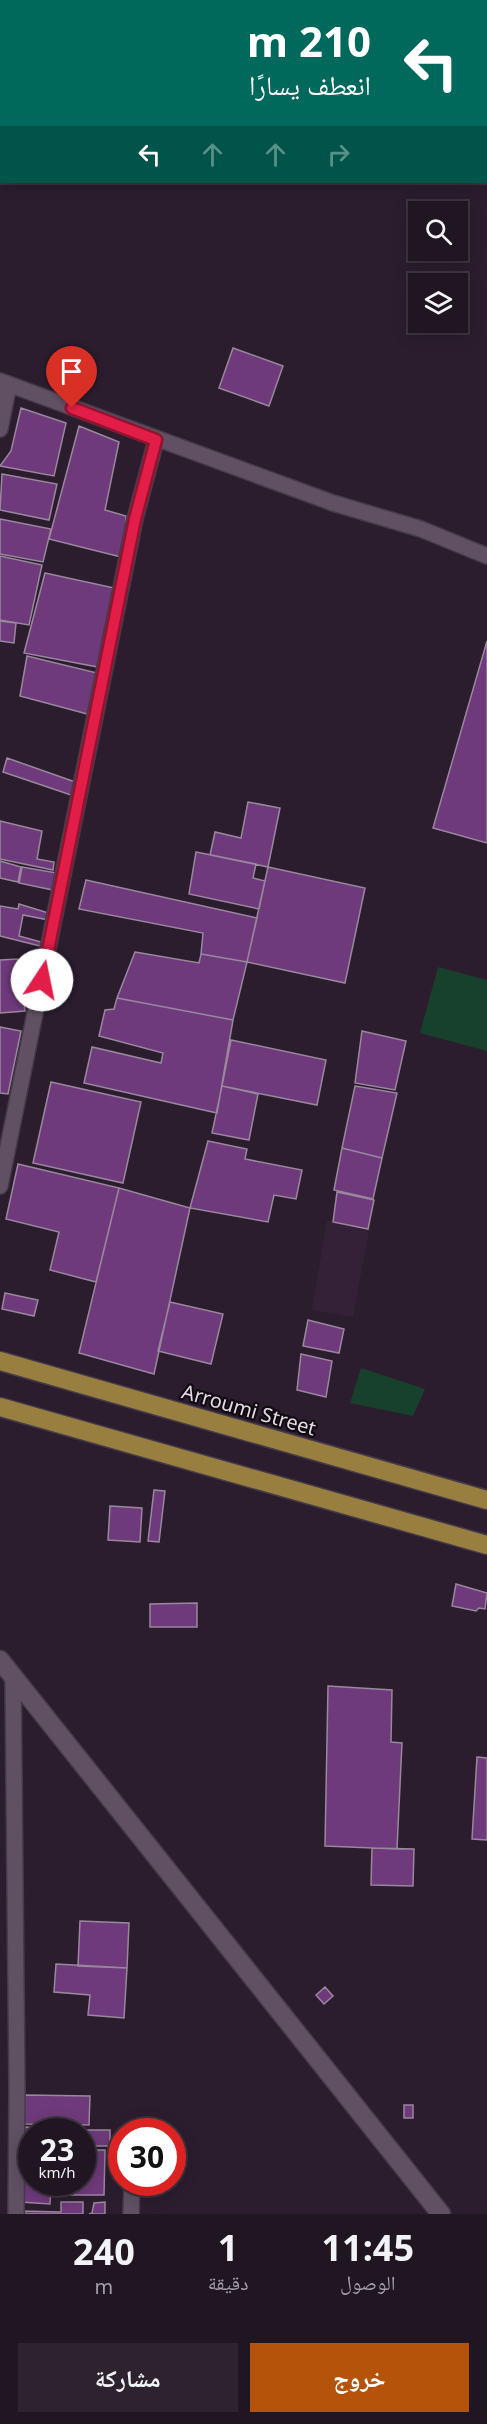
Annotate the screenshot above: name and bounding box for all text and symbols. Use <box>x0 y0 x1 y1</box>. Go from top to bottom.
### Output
text: 210 m <box>247 12 371 69</box>
icon: left <box>392 24 470 102</box>
text: انعطف يسارًا <box>249 66 371 103</box>
icon: left <box>133 138 166 171</box>
icon: ahead <box>196 138 229 171</box>
icon: ahead <box>259 138 292 171</box>
icon: right <box>322 138 355 171</box>
map controls <box>408 201 468 333</box>
button: search <box>408 201 468 261</box>
button: layers <box>408 273 468 333</box>
pin <box>46 346 97 408</box>
icon: arrive <box>55 355 88 388</box>
position arrow <box>10 948 74 1012</box>
street label: Arroumi Street <box>179 1377 319 1442</box>
speed limit sign: 30 <box>108 2118 186 2196</box>
text: 23 <box>40 2129 74 2170</box>
text: km/h <box>39 2162 75 2182</box>
text: 1 <box>218 2223 238 2272</box>
text: 11:45 <box>322 2223 414 2272</box>
text: 240 <box>73 2227 135 2276</box>
text: دقيقة <box>208 2269 248 2296</box>
text: الوصول <box>340 2269 395 2296</box>
text: m <box>95 2273 113 2300</box>
button: مشاركة <box>18 2343 238 2412</box>
button: خروج <box>250 2343 469 2412</box>

